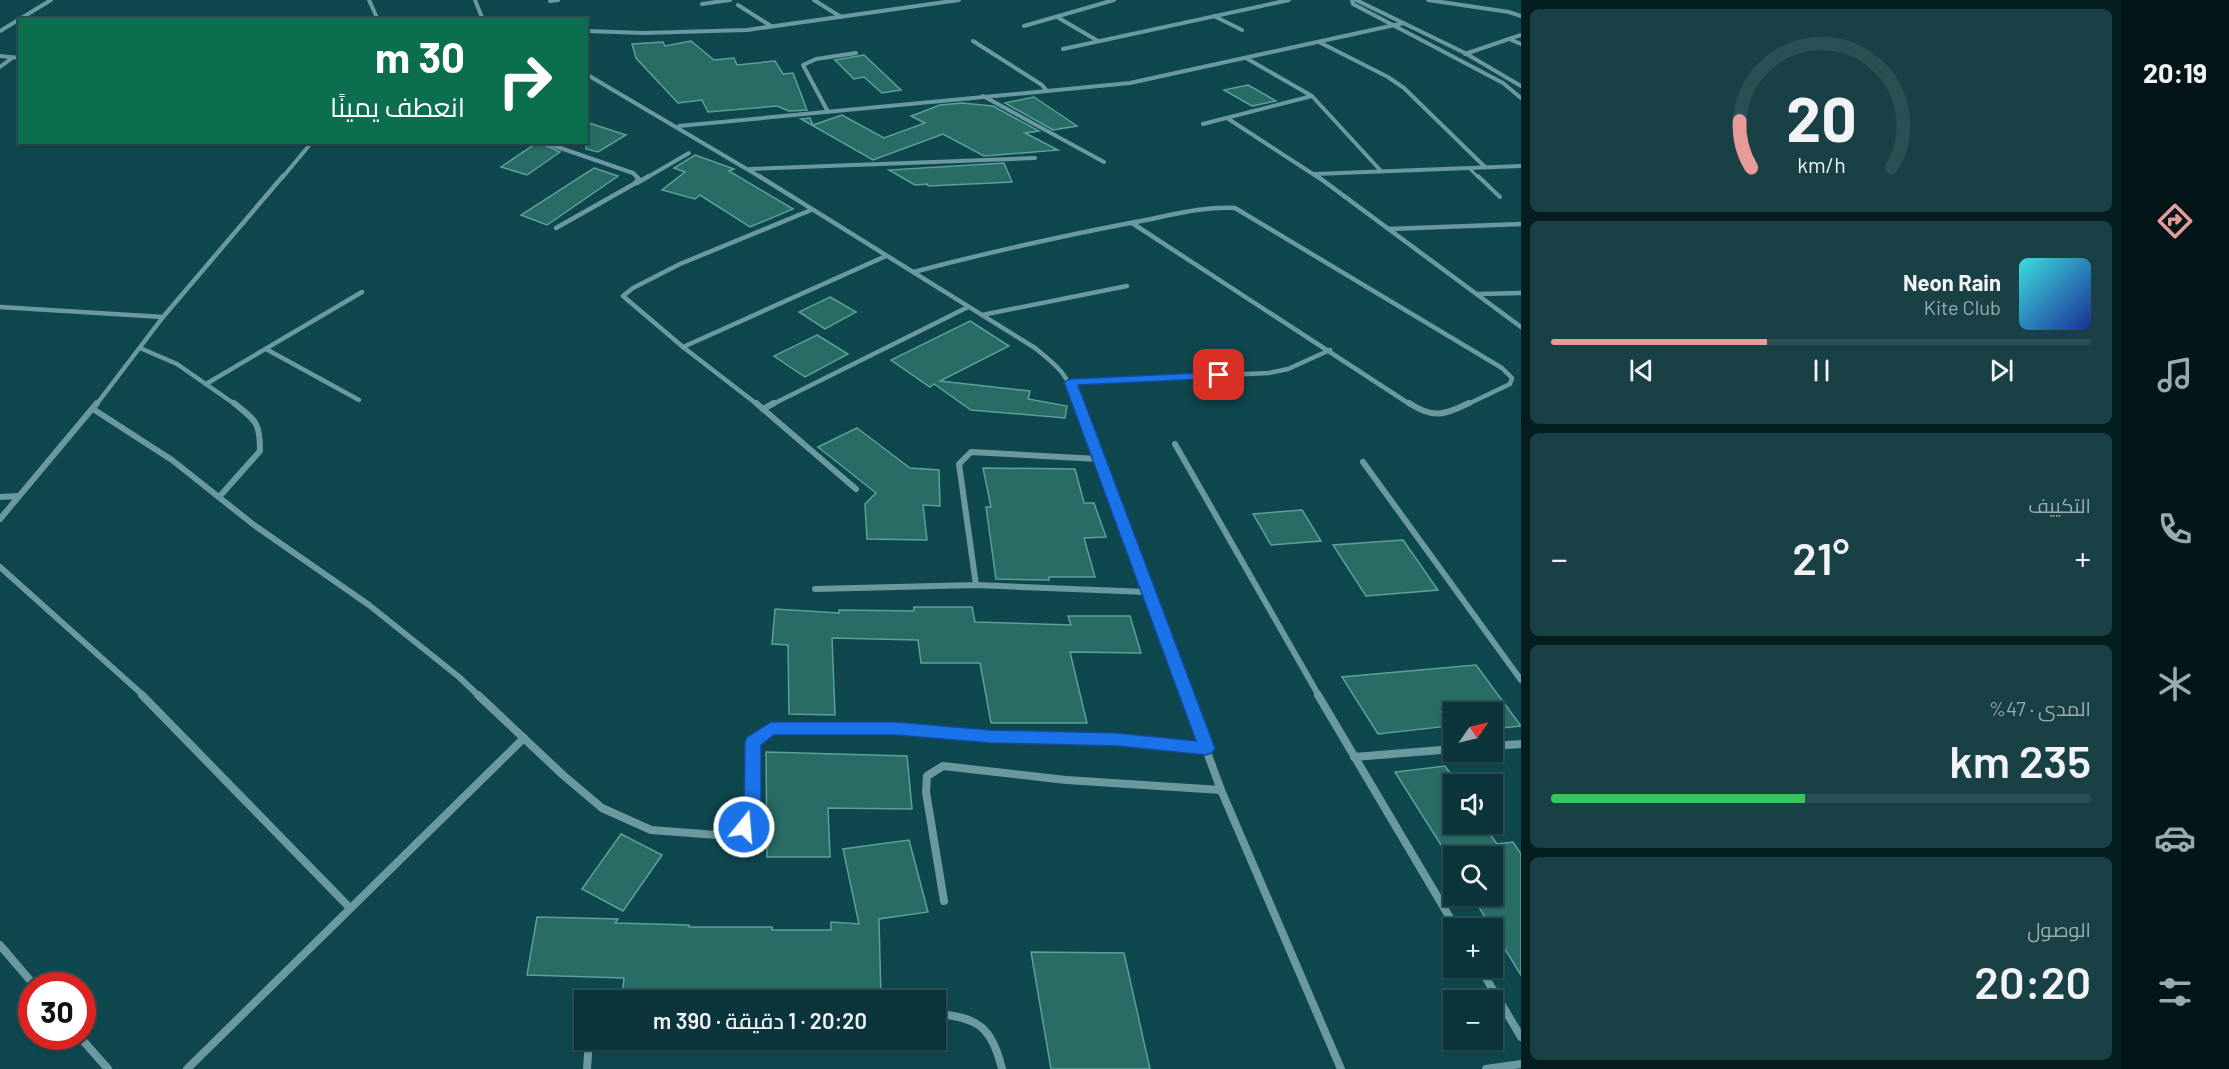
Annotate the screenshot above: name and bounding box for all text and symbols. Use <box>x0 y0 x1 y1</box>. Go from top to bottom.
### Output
text: 30 m <box>375 31 465 81</box>
icon: right <box>486 42 564 120</box>
text: 20:19 <box>2143 56 2207 88</box>
text: 20 <box>1786 80 1856 154</box>
text: انعطف يمينًا <box>330 90 465 122</box>
text: km/h <box>1797 152 1845 177</box>
icon: directions <box>2154 200 2196 242</box>
text: Neon Rain <box>1903 269 2001 295</box>
text: Kite Club <box>1924 295 2001 319</box>
pin <box>1193 349 1244 400</box>
icon: previous <box>1625 354 1658 387</box>
icon: pause <box>1805 354 1838 387</box>
icon: next <box>1985 354 2018 387</box>
icon: music <box>2154 354 2196 396</box>
icon: arrive <box>1202 358 1235 391</box>
text: التكييف <box>2028 493 2091 517</box>
icon: phone <box>2154 508 2196 550</box>
text: 21° <box>1792 530 1850 584</box>
text: − <box>1551 538 1568 578</box>
text: + <box>2074 538 2091 578</box>
icon: climate <box>2154 663 2196 705</box>
text: المدى · 47% <box>1989 696 2091 720</box>
north arrow <box>1443 702 1503 762</box>
map controls <box>1443 702 1503 1050</box>
text: 235 km <box>1949 733 2091 787</box>
button: sound <box>1443 774 1503 834</box>
position arrow <box>712 795 776 859</box>
icon: car <box>2154 817 2196 859</box>
button: search <box>1443 846 1503 906</box>
text: الوصول <box>2027 917 2091 941</box>
button: + <box>1443 918 1503 978</box>
text: 20:20 <box>1974 954 2091 1008</box>
icon: filters <box>2154 971 2196 1013</box>
speed limit sign: 30 <box>18 972 96 1050</box>
button: − <box>1443 990 1503 1050</box>
text: 20:20 · 1 دقيقة · 390 m <box>653 1007 867 1033</box>

